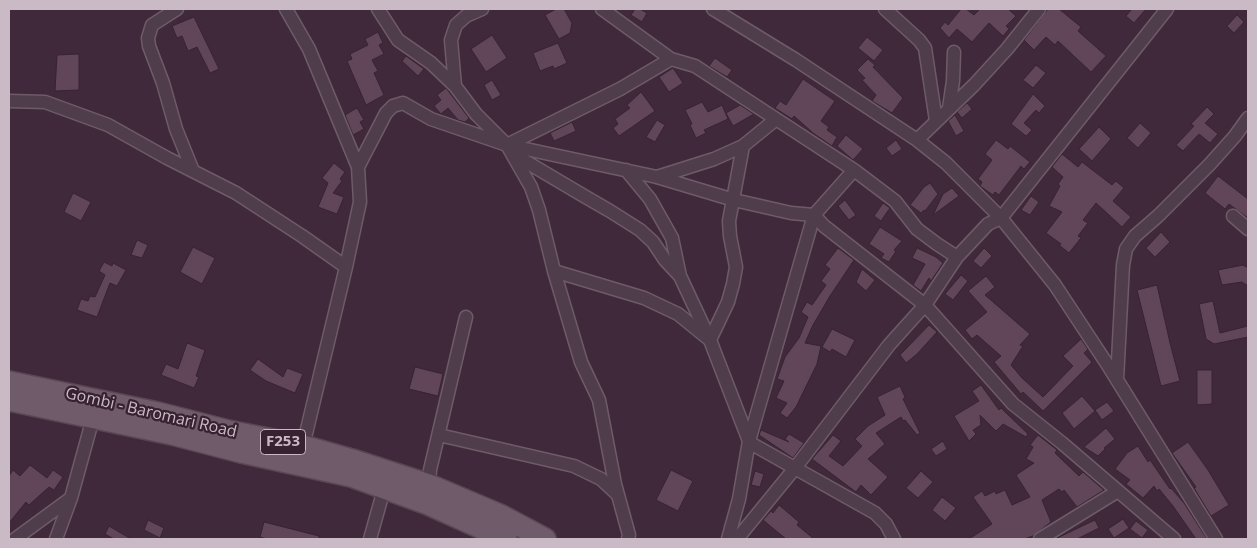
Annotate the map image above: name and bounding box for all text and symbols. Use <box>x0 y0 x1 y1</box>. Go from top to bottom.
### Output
street label: Gombi - Baromari Road <box>63 384 239 442</box>
road number: F253 <box>260 430 306 454</box>

